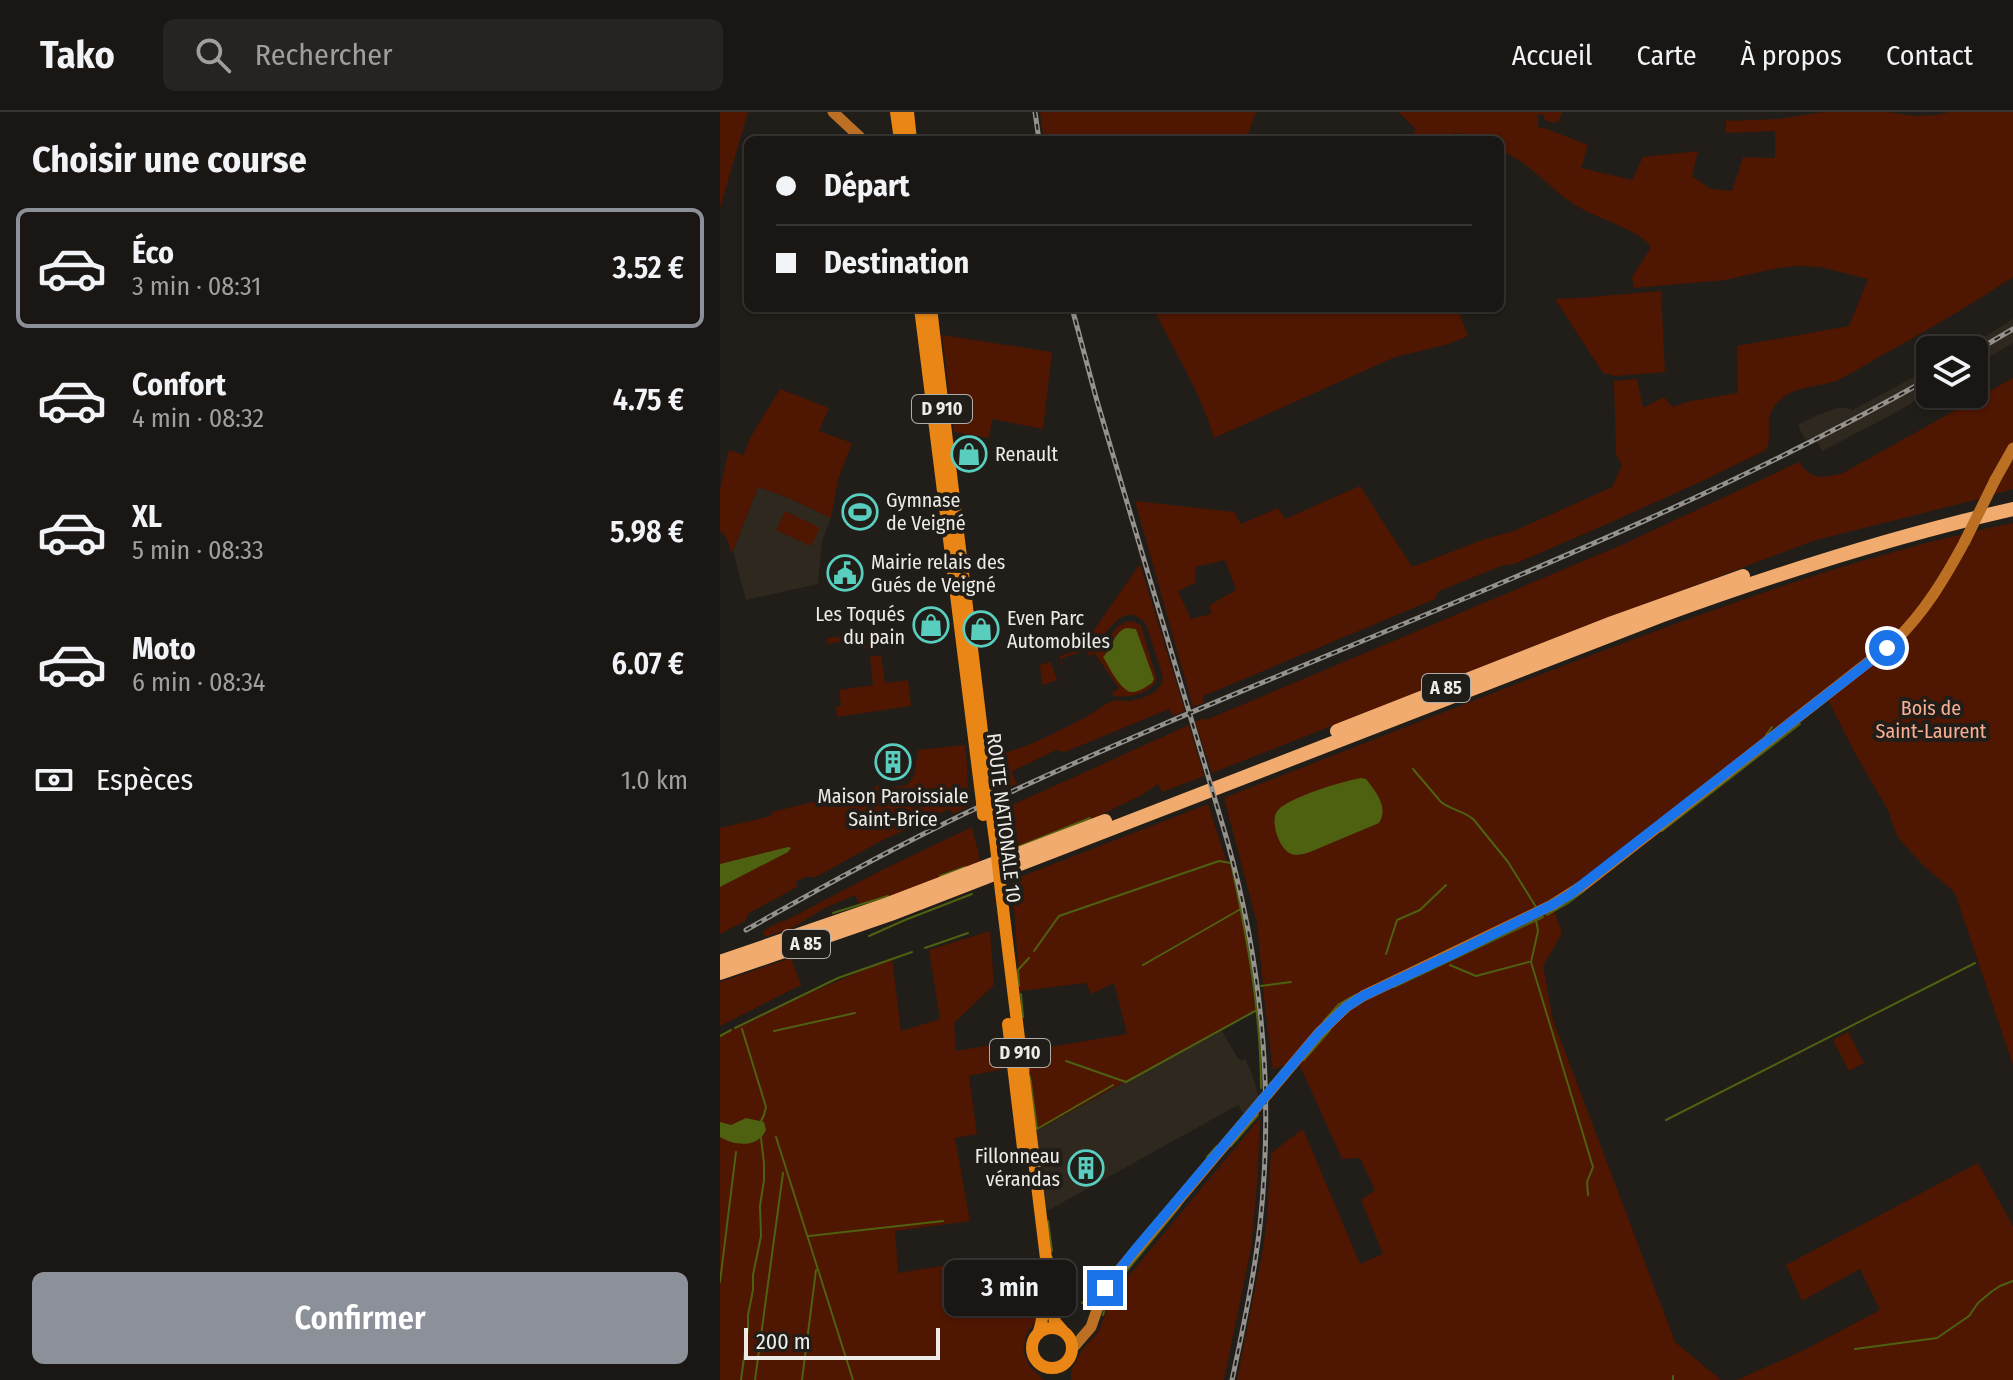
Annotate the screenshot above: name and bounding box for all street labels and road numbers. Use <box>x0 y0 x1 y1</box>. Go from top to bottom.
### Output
road number: D 910 <box>912 395 972 423</box>
road number: A 85 <box>1422 674 1470 702</box>
street label: ROUTE NATIONALE 10 <box>982 732 1026 904</box>
road number: A 85 <box>782 930 830 958</box>
road number: D 910 <box>990 1039 1050 1067</box>

